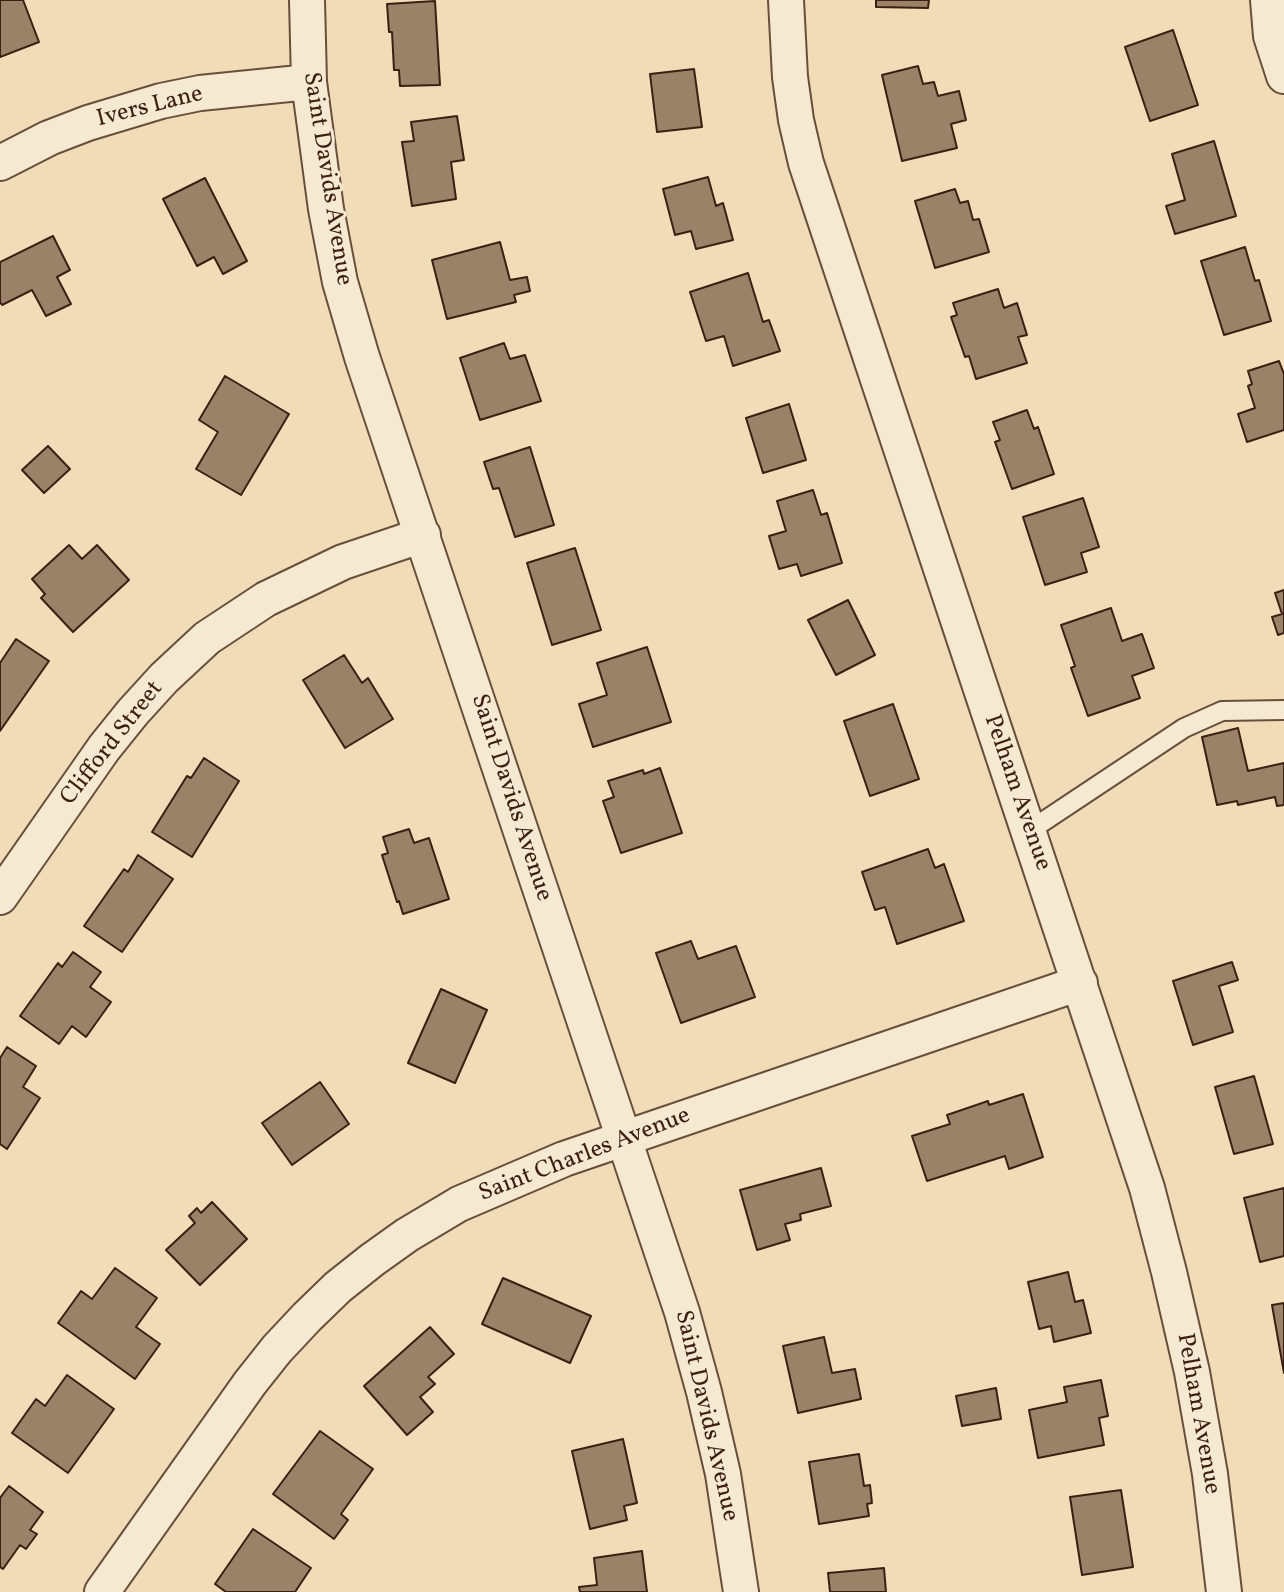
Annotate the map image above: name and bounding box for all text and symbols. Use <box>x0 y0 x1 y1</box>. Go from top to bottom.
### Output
street label: Saint Davids Avenue <box>295 70 357 288</box>
street label: Ivers Lane <box>94 81 206 135</box>
street label: Clifford Street <box>55 676 171 812</box>
street label: Saint Davids Avenue <box>463 691 557 905</box>
street label: Pelham Avenue <box>976 711 1056 875</box>
street label: Saint Charles Avenue <box>475 1102 695 1210</box>
street label: Saint Davids Avenue <box>667 1308 743 1524</box>
street label: Pelham Avenue <box>1169 1331 1225 1497</box>

